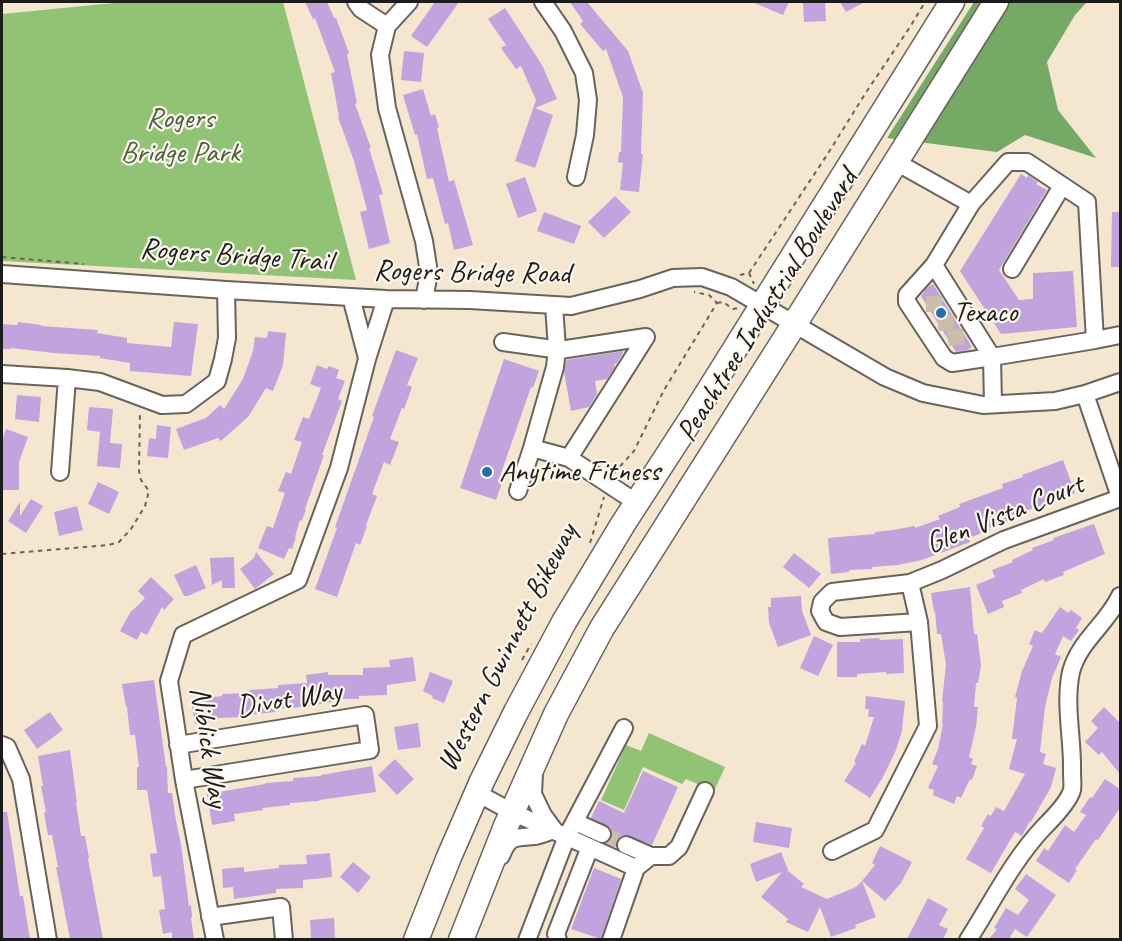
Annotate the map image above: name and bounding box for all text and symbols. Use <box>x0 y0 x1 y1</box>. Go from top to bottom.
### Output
park label: Rogers Bridge Park <box>120 101 240 172</box>
street label: Peachtree Industrial Boulevard <box>670 163 866 449</box>
street label: Rogers Bridge Trail <box>139 231 333 281</box>
street label: Rogers Bridge Road <box>373 253 571 293</box>
place label: Texaco <box>953 295 1017 331</box>
marker: Texaco <box>934 306 948 320</box>
place label: Anytime Fitness <box>499 454 660 490</box>
marker: Anytime Fitness <box>480 465 494 479</box>
street label: Glen Vista Court <box>921 467 1089 563</box>
street label: Western Gwinnett Bikeway <box>430 518 586 778</box>
street label: Divot Way <box>234 674 344 726</box>
street label: Niblick Way <box>181 684 235 810</box>

